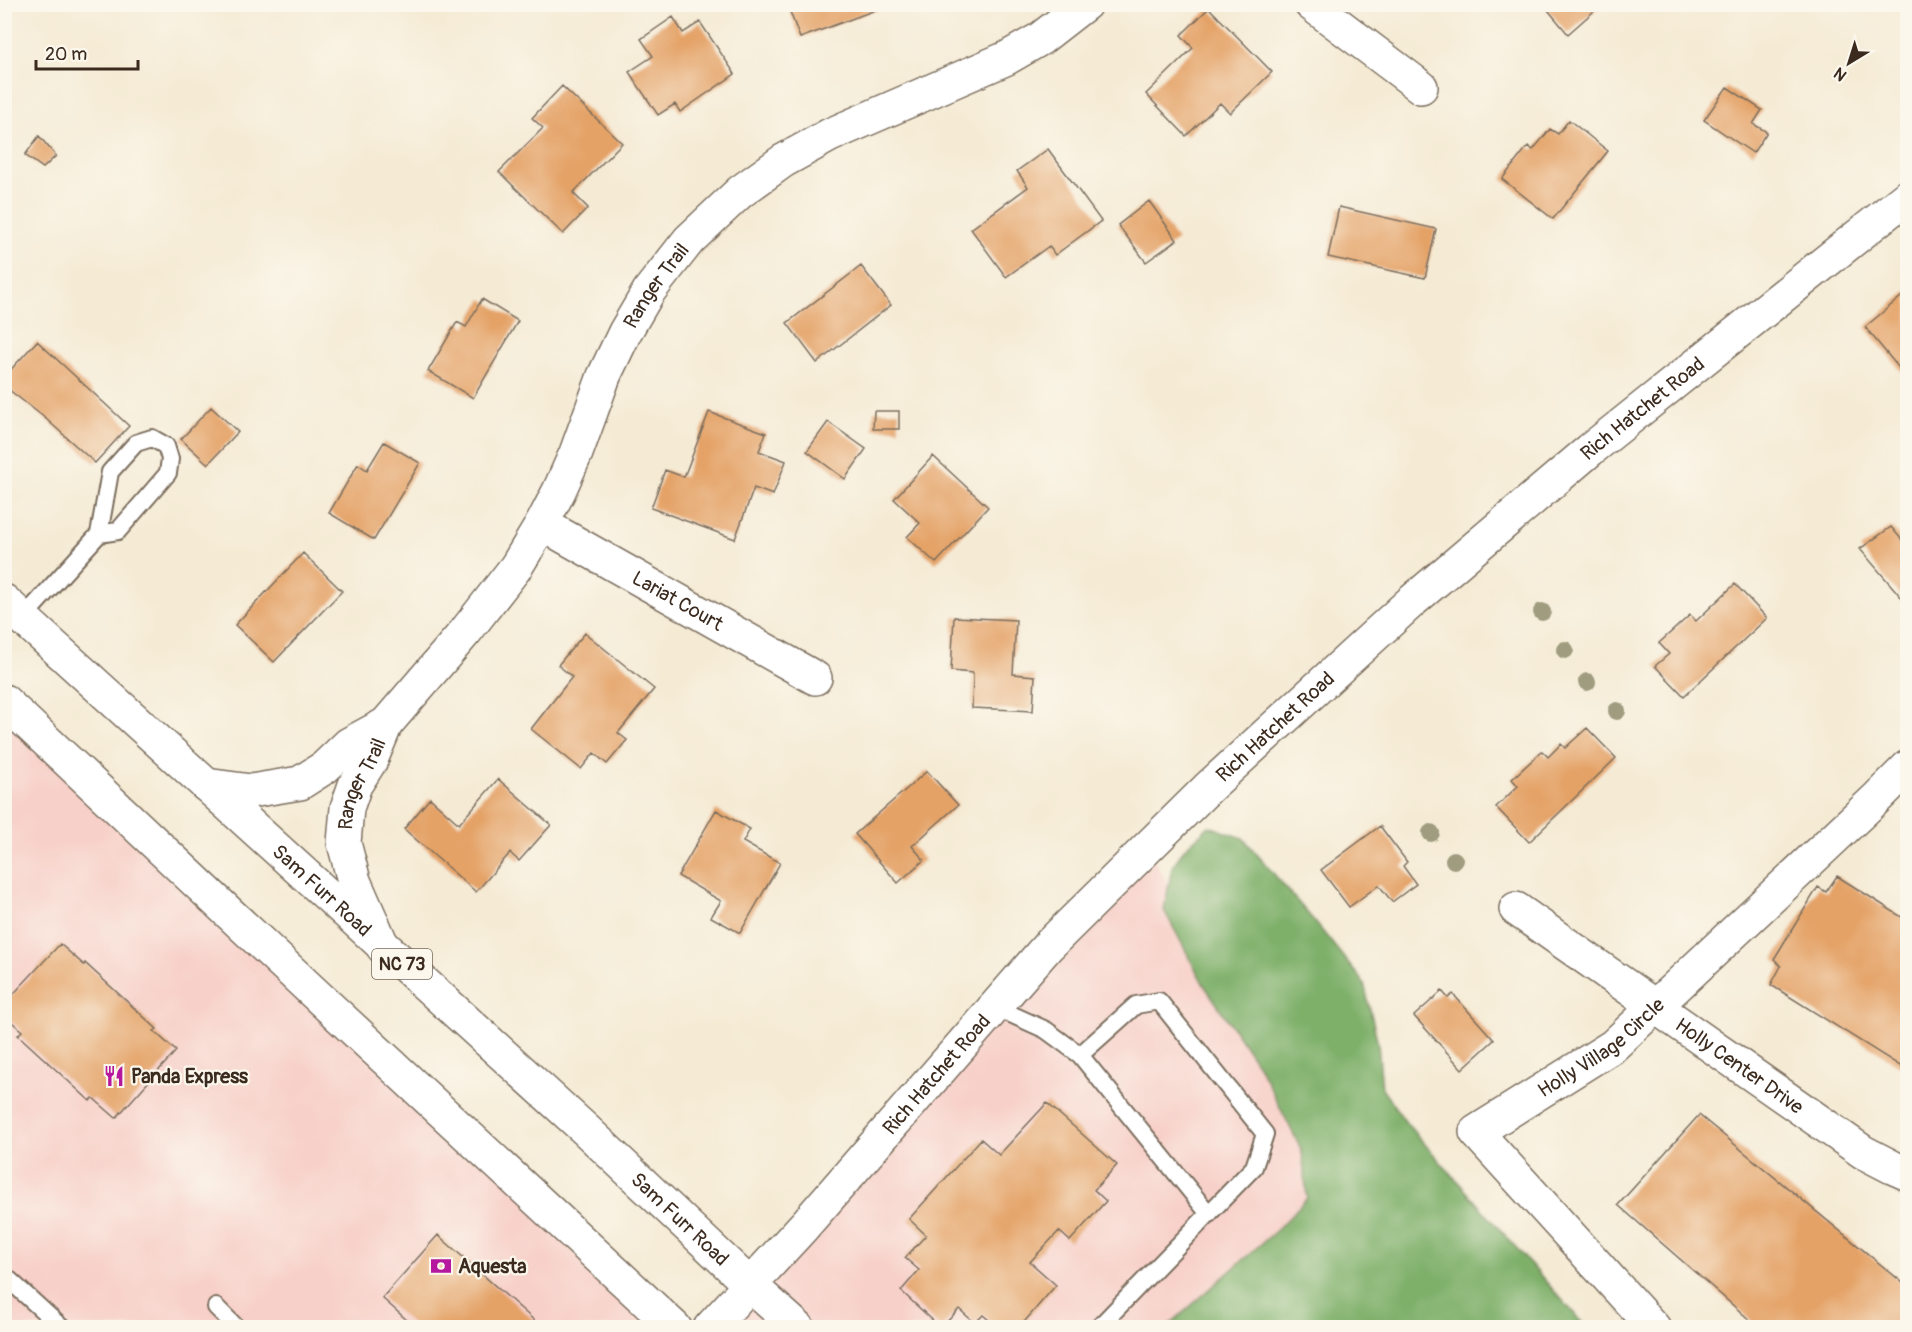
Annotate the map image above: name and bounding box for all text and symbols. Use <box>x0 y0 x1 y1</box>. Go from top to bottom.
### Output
scale bar <box>36 33 138 71</box>
north arrow <box>1819 33 1879 93</box>
text: 20 m <box>45 43 87 66</box>
text: N <box>1830 63 1851 85</box>
street label: Ranger Trail <box>618 238 694 333</box>
street label: Rich Hatchet Road <box>1575 351 1709 465</box>
street label: Lariat Court <box>628 565 729 637</box>
street label: Rich Hatchet Road <box>1211 666 1340 787</box>
street label: Ranger Trail <box>333 734 391 831</box>
street label: Sam Furr Road <box>267 839 377 942</box>
road number: NC 73 <box>372 949 432 979</box>
street label: Holly Village Circle <box>1533 992 1670 1103</box>
street label: Rich Hatchet Road <box>877 1009 996 1140</box>
street label: Holly Center Drive <box>1671 1012 1809 1119</box>
restaurant icon: Panda Express <box>102 1064 126 1088</box>
place label: Panda Express <box>131 1064 248 1089</box>
street label: Sam Furr Road <box>626 1167 734 1271</box>
bank icon: Aquesta <box>429 1254 453 1278</box>
place label: Aquesta <box>458 1254 527 1279</box>

